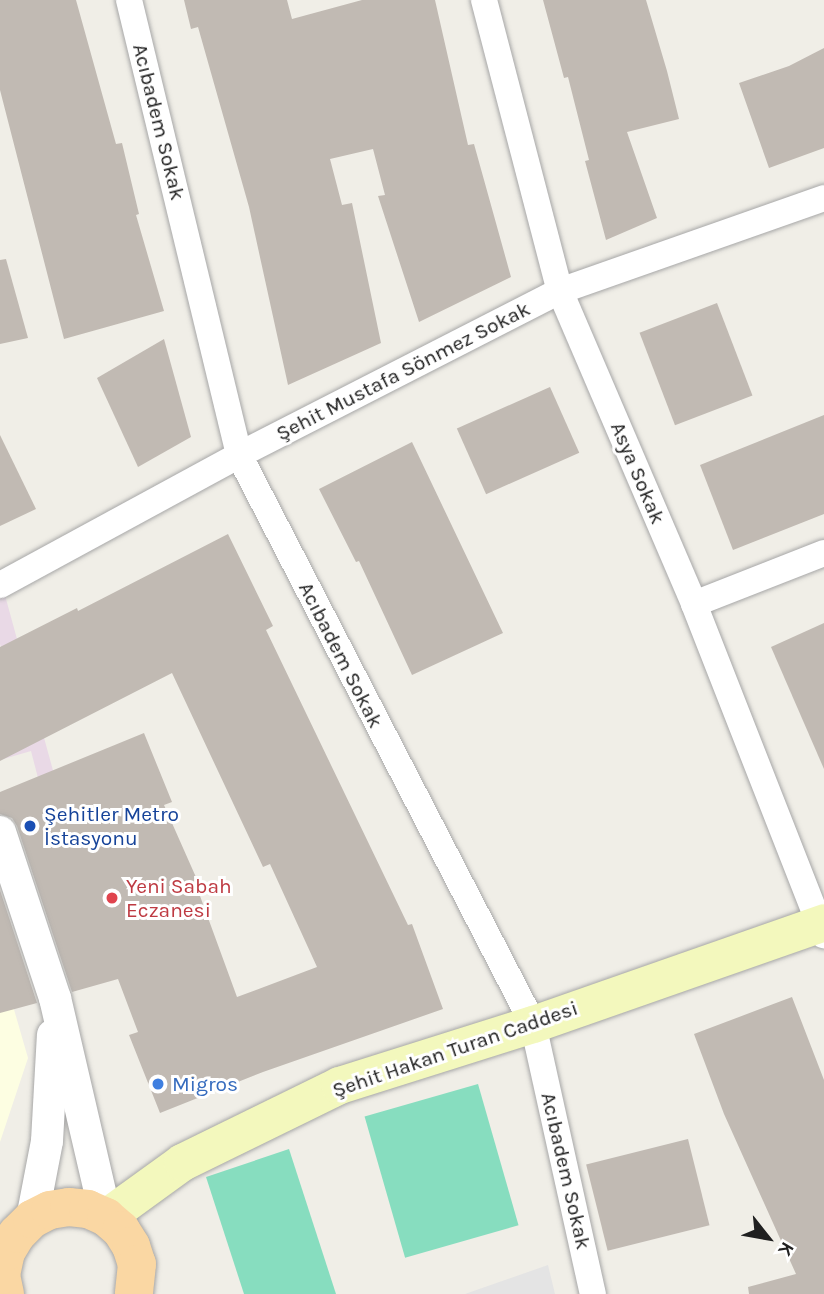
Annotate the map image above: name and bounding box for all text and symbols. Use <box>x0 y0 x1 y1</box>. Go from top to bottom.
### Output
street label: Acıbadem Sokak <box>127 41 191 203</box>
street label: Şehit Mustafa Sönmez Sokak <box>272 296 534 446</box>
street label: Asya Sokak <box>605 418 671 528</box>
street label: Acıbadem Sokak <box>293 578 389 732</box>
place label: Şehitler Metro İstasyonu <box>44 801 179 851</box>
marker: Şehitler Metro İstasyonu <box>22 818 38 834</box>
place label: Yeni Sabah Eczanesi <box>126 873 232 923</box>
marker: Yeni Sabah Eczanesi <box>104 890 120 906</box>
street label: Şehit Hakan Turan Caddesi <box>329 995 581 1103</box>
place label: Migros <box>172 1071 238 1097</box>
marker: Migros <box>150 1076 166 1092</box>
street label: Acıbadem Sokak <box>536 1090 596 1252</box>
north arrow <box>733 1203 803 1273</box>
text: K <box>773 1238 799 1260</box>

